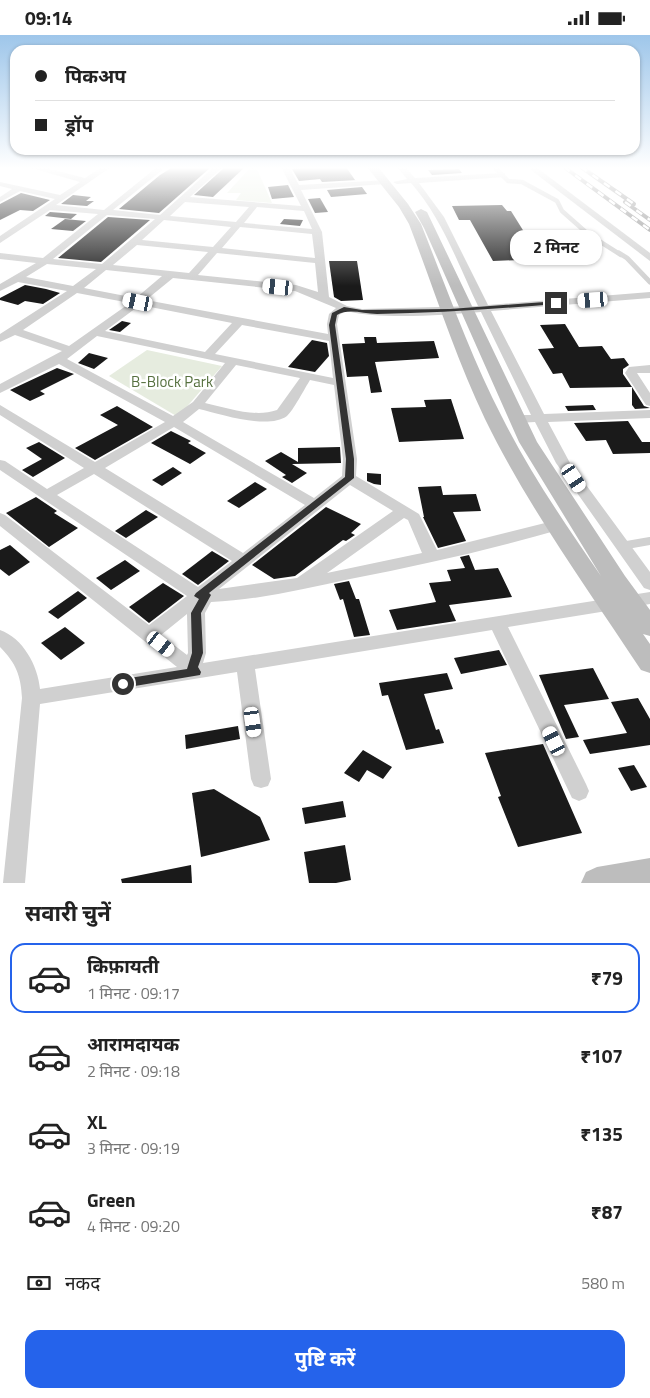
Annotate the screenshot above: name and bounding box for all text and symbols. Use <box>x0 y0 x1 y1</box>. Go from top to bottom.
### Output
text: 09:14 <box>25 3 72 32</box>
text: पिकअप <box>65 61 126 90</box>
text: ड्रॉप <box>65 110 93 139</box>
callout: 2 मिनट <box>510 231 602 265</box>
text: 2 मिनट <box>533 235 579 259</box>
car <box>262 278 293 296</box>
car <box>577 291 608 309</box>
car <box>121 292 154 312</box>
route end <box>545 292 567 314</box>
park label: B-Block Park <box>131 370 213 393</box>
car <box>559 461 588 495</box>
car <box>144 629 177 659</box>
route start <box>112 673 134 695</box>
car <box>243 706 262 738</box>
car <box>540 724 567 758</box>
text: सवारी चुनें <box>25 896 111 930</box>
text: किफ़ायती <box>87 951 159 980</box>
icon: car <box>27 956 72 1001</box>
text: ₹79 <box>591 963 623 992</box>
text: 1 मिनट · 09:17 <box>87 981 180 1005</box>
text: आरामदायक <box>87 1029 179 1058</box>
icon: car <box>27 1034 72 1079</box>
text: ₹107 <box>580 1041 623 1070</box>
text: 2 मिनट · 09:18 <box>87 1059 180 1083</box>
text: XL <box>87 1107 107 1136</box>
icon: car <box>27 1112 72 1157</box>
text: ₹135 <box>580 1119 623 1148</box>
text: 3 मिनट · 09:19 <box>87 1136 180 1160</box>
text: Green <box>87 1185 136 1214</box>
icon: car <box>27 1190 72 1235</box>
text: ₹87 <box>591 1197 623 1226</box>
text: 4 मिनट · 09:20 <box>87 1214 180 1238</box>
text: नकद <box>65 1268 100 1297</box>
icon: cash <box>25 1269 53 1297</box>
text: 580 m <box>581 1271 625 1295</box>
button: पुष्टि करें <box>25 1330 625 1388</box>

